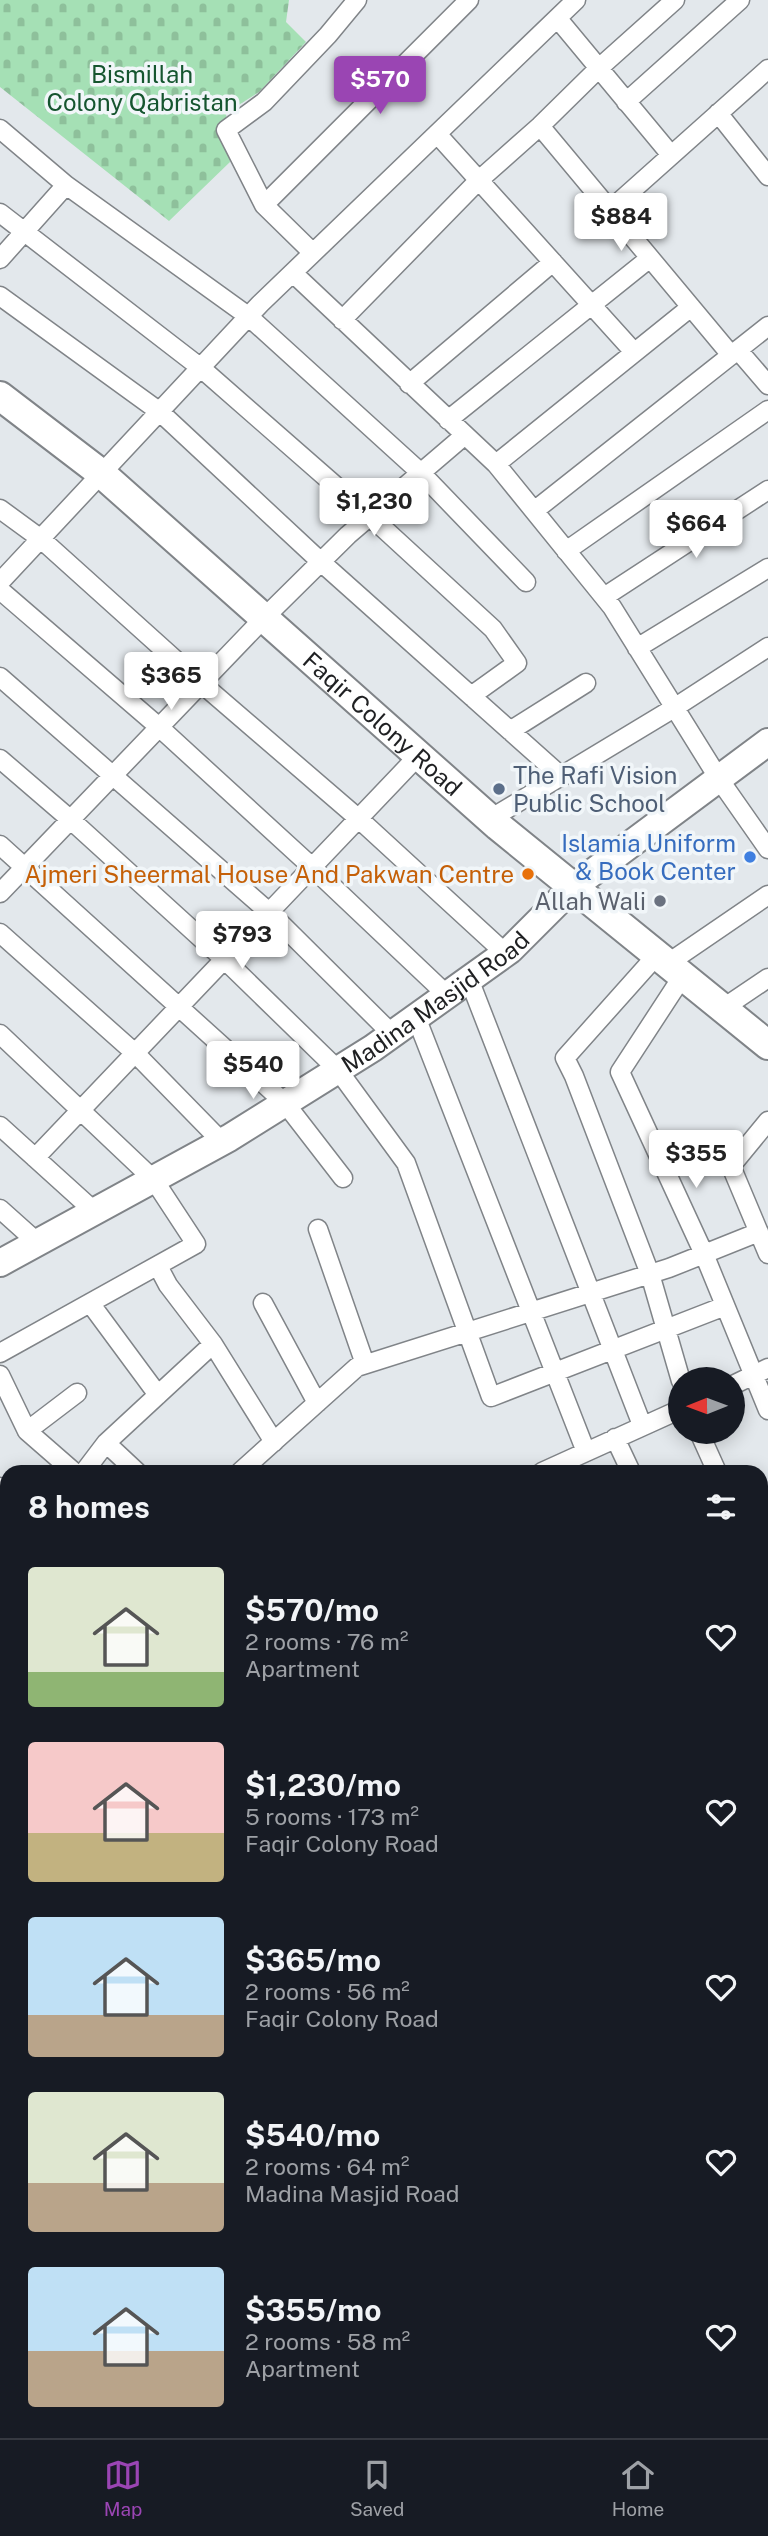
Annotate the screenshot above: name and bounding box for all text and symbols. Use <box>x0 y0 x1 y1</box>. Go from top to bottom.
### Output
pin: $570 <box>339 57 421 116</box>
park label: Bismillah Colony Qabristan <box>46 60 238 116</box>
text: $570 <box>350 65 410 92</box>
pin: $884 <box>580 194 662 253</box>
text: $884 <box>590 202 652 229</box>
pin: $1,230 <box>317 478 431 538</box>
text: $1,230 <box>336 487 412 514</box>
pin: $664 <box>655 500 737 560</box>
text: $664 <box>666 509 726 536</box>
street label: Faqir Colony Road <box>298 646 468 801</box>
pin: $365 <box>130 652 212 712</box>
text: $365 <box>140 661 202 688</box>
place label: The Rafi Vision Public School <box>513 761 677 817</box>
marker: The Rafi Vision Public School <box>491 781 507 797</box>
place label: Islamia Uniform & Book Center <box>561 829 736 885</box>
marker: Islamia Uniform & Book Center <box>742 849 758 865</box>
place label: Ajmeri Sheermal House And Pakwan Centre <box>24 860 514 888</box>
marker: Ajmeri Sheermal House And Pakwan Centre <box>520 866 536 882</box>
place label: Allah Wali <box>534 887 646 915</box>
marker: Allah Wali <box>652 893 668 909</box>
pin: $793 <box>201 912 283 971</box>
text: $793 <box>212 920 272 947</box>
street label: Madina Masjid Road <box>336 925 535 1078</box>
pin: $540 <box>212 1042 294 1101</box>
text: $540 <box>222 1050 284 1077</box>
pin: $355 <box>655 1130 737 1190</box>
text: $355 <box>665 1139 727 1166</box>
north arrow <box>668 1367 746 1444</box>
map controls <box>668 1367 745 1444</box>
icon: filters <box>702 1488 740 1526</box>
text: 8 homes <box>28 1489 150 1525</box>
text: $570/mo <box>245 1592 379 1628</box>
icon: home <box>84 1595 168 1679</box>
icon: heart <box>702 1618 740 1656</box>
text: 2 rooms · 76 m² <box>245 1628 408 1655</box>
text: Apartment <box>245 1655 360 1682</box>
text: $1,230/mo <box>245 1767 401 1803</box>
icon: home <box>84 1770 168 1854</box>
icon: heart <box>702 1793 740 1831</box>
text: 5 rooms · 173 m² <box>245 1803 419 1830</box>
text: Faqir Colony Road <box>245 1830 439 1857</box>
text: $365/mo <box>245 1942 381 1978</box>
icon: home <box>84 1945 168 2029</box>
icon: heart <box>702 1968 740 2006</box>
text: 2 rooms · 56 m² <box>245 1978 410 2005</box>
text: Faqir Colony Road <box>245 2005 439 2032</box>
text: $540/mo <box>245 2117 380 2153</box>
icon: home <box>84 2120 168 2204</box>
icon: heart <box>702 2143 740 2181</box>
text: 2 rooms · 64 m² <box>245 2153 409 2180</box>
text: Madina Masjid Road <box>245 2180 459 2207</box>
text: $355/mo <box>245 2292 381 2328</box>
icon: home <box>84 2295 168 2379</box>
icon: heart <box>702 2318 740 2356</box>
text: 2 rooms · 58 m² <box>245 2328 410 2355</box>
text: Apartment <box>245 2355 360 2382</box>
tab: Map <box>104 2456 142 2520</box>
tab: Saved <box>350 2456 404 2520</box>
tab: Home <box>612 2456 664 2520</box>

